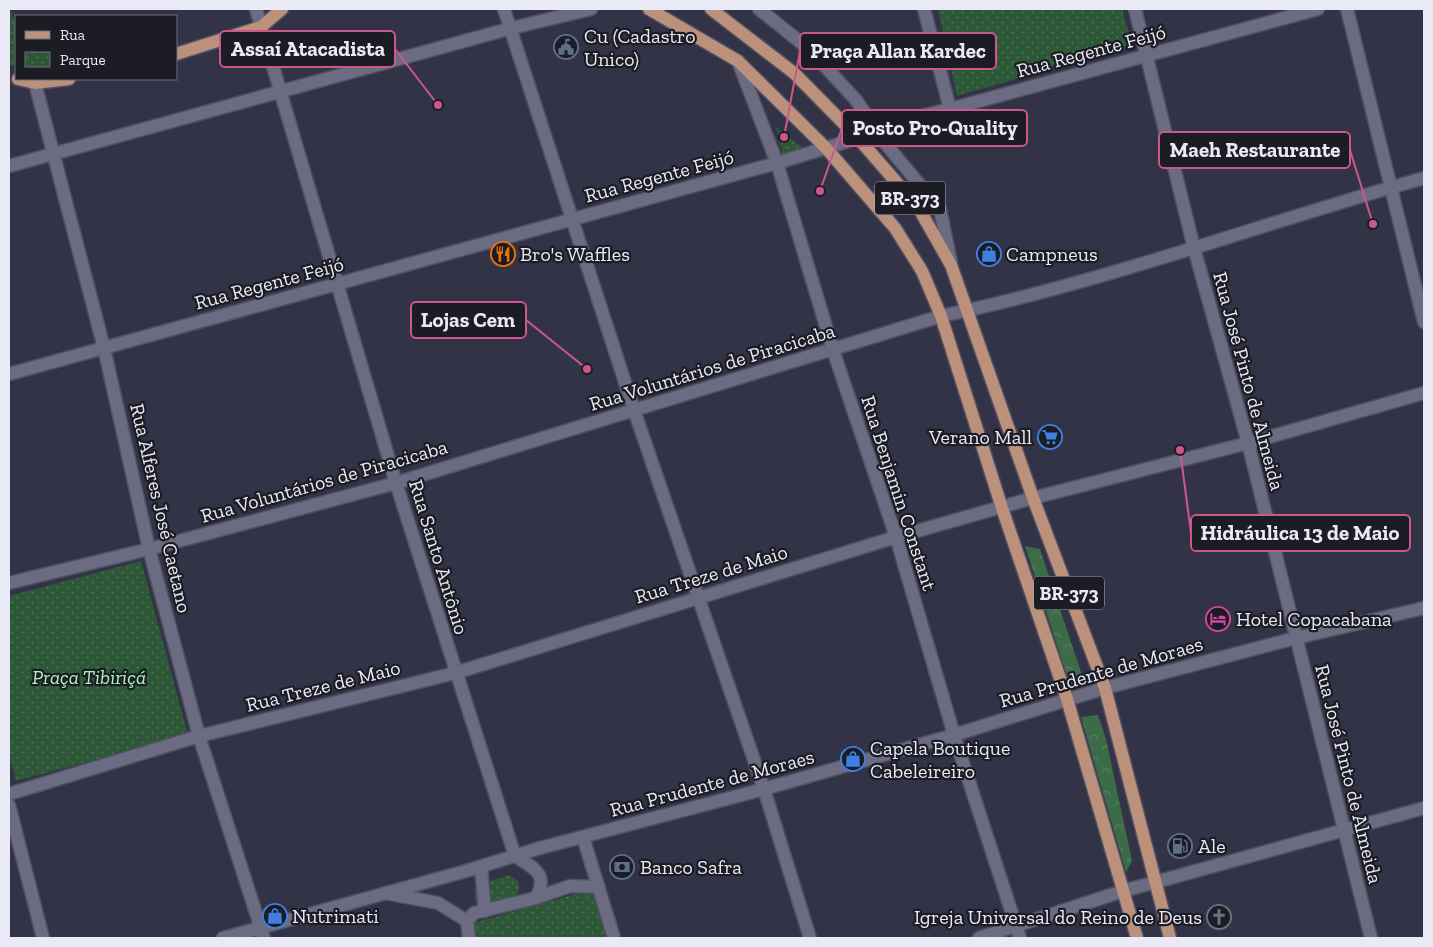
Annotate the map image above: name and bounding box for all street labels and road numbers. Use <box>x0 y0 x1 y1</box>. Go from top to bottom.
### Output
street label: Rua Regente Feijó <box>1014 20 1168 82</box>
street label: Rua Regente Feijó <box>582 145 736 207</box>
road number: BR-373 <box>875 182 945 214</box>
street label: Rua Regente Feijó <box>192 252 346 314</box>
street label: Rua José Pinto de Almeida <box>1208 269 1290 493</box>
street label: Rua Voluntários de Piracicaba <box>586 318 838 416</box>
street label: Rua Benjamin Constant <box>856 392 942 594</box>
street label: Rua Alferes José Caetano <box>125 401 197 615</box>
street label: Rua Voluntários de Piracicaba <box>198 434 451 528</box>
street label: Rua Santo Antônio <box>404 477 474 637</box>
street label: Rua Treze de Maio <box>632 539 790 609</box>
road number: BR-373 <box>1034 576 1104 610</box>
street label: Rua Prudente de Moraes <box>996 631 1206 713</box>
street label: Rua Treze de Maio <box>243 655 403 717</box>
street label: Rua José Pinto de Almeida <box>1310 662 1388 886</box>
street label: Rua Prudente de Moraes <box>607 744 817 822</box>

